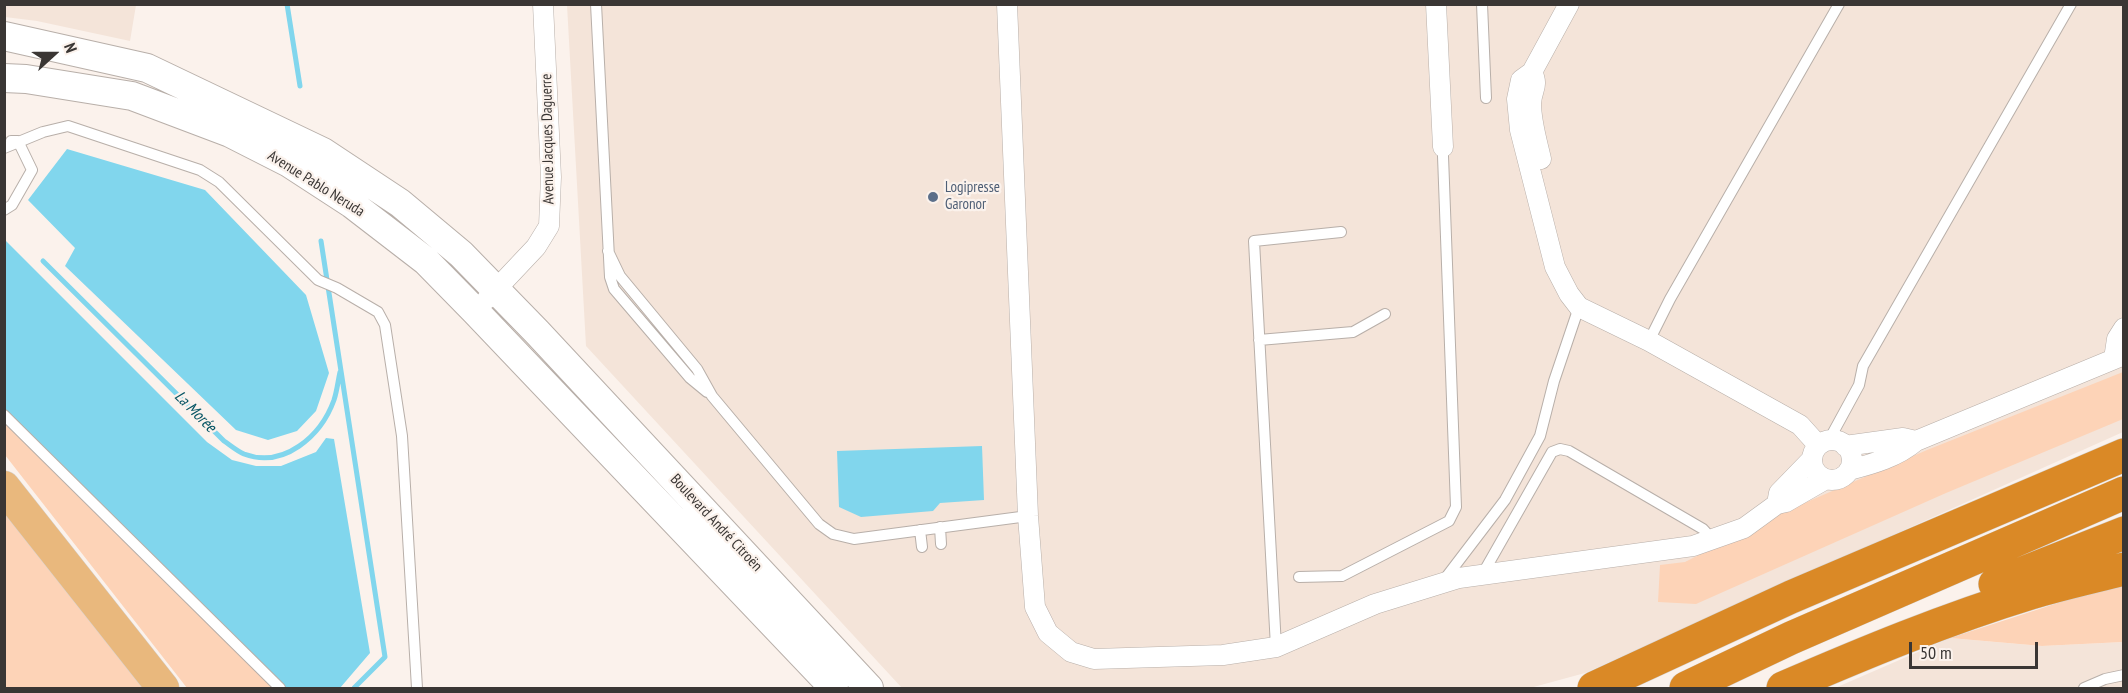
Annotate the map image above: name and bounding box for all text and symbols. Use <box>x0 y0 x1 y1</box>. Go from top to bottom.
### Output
north arrow <box>24 24 84 84</box>
text: N <box>60 40 82 55</box>
street label: Avenue Jacques Daguerre <box>538 73 558 205</box>
street label: Avenue Pablo Neruda <box>264 147 368 221</box>
place label: Logipresse Garonor <box>945 179 1000 214</box>
marker: Logipresse Garonor <box>926 190 940 204</box>
water label: La Morée <box>170 387 220 437</box>
street label: Boulevard André Citroën <box>666 471 766 575</box>
scale bar <box>1912 630 2041 668</box>
text: 50 m <box>1920 641 1952 664</box>

